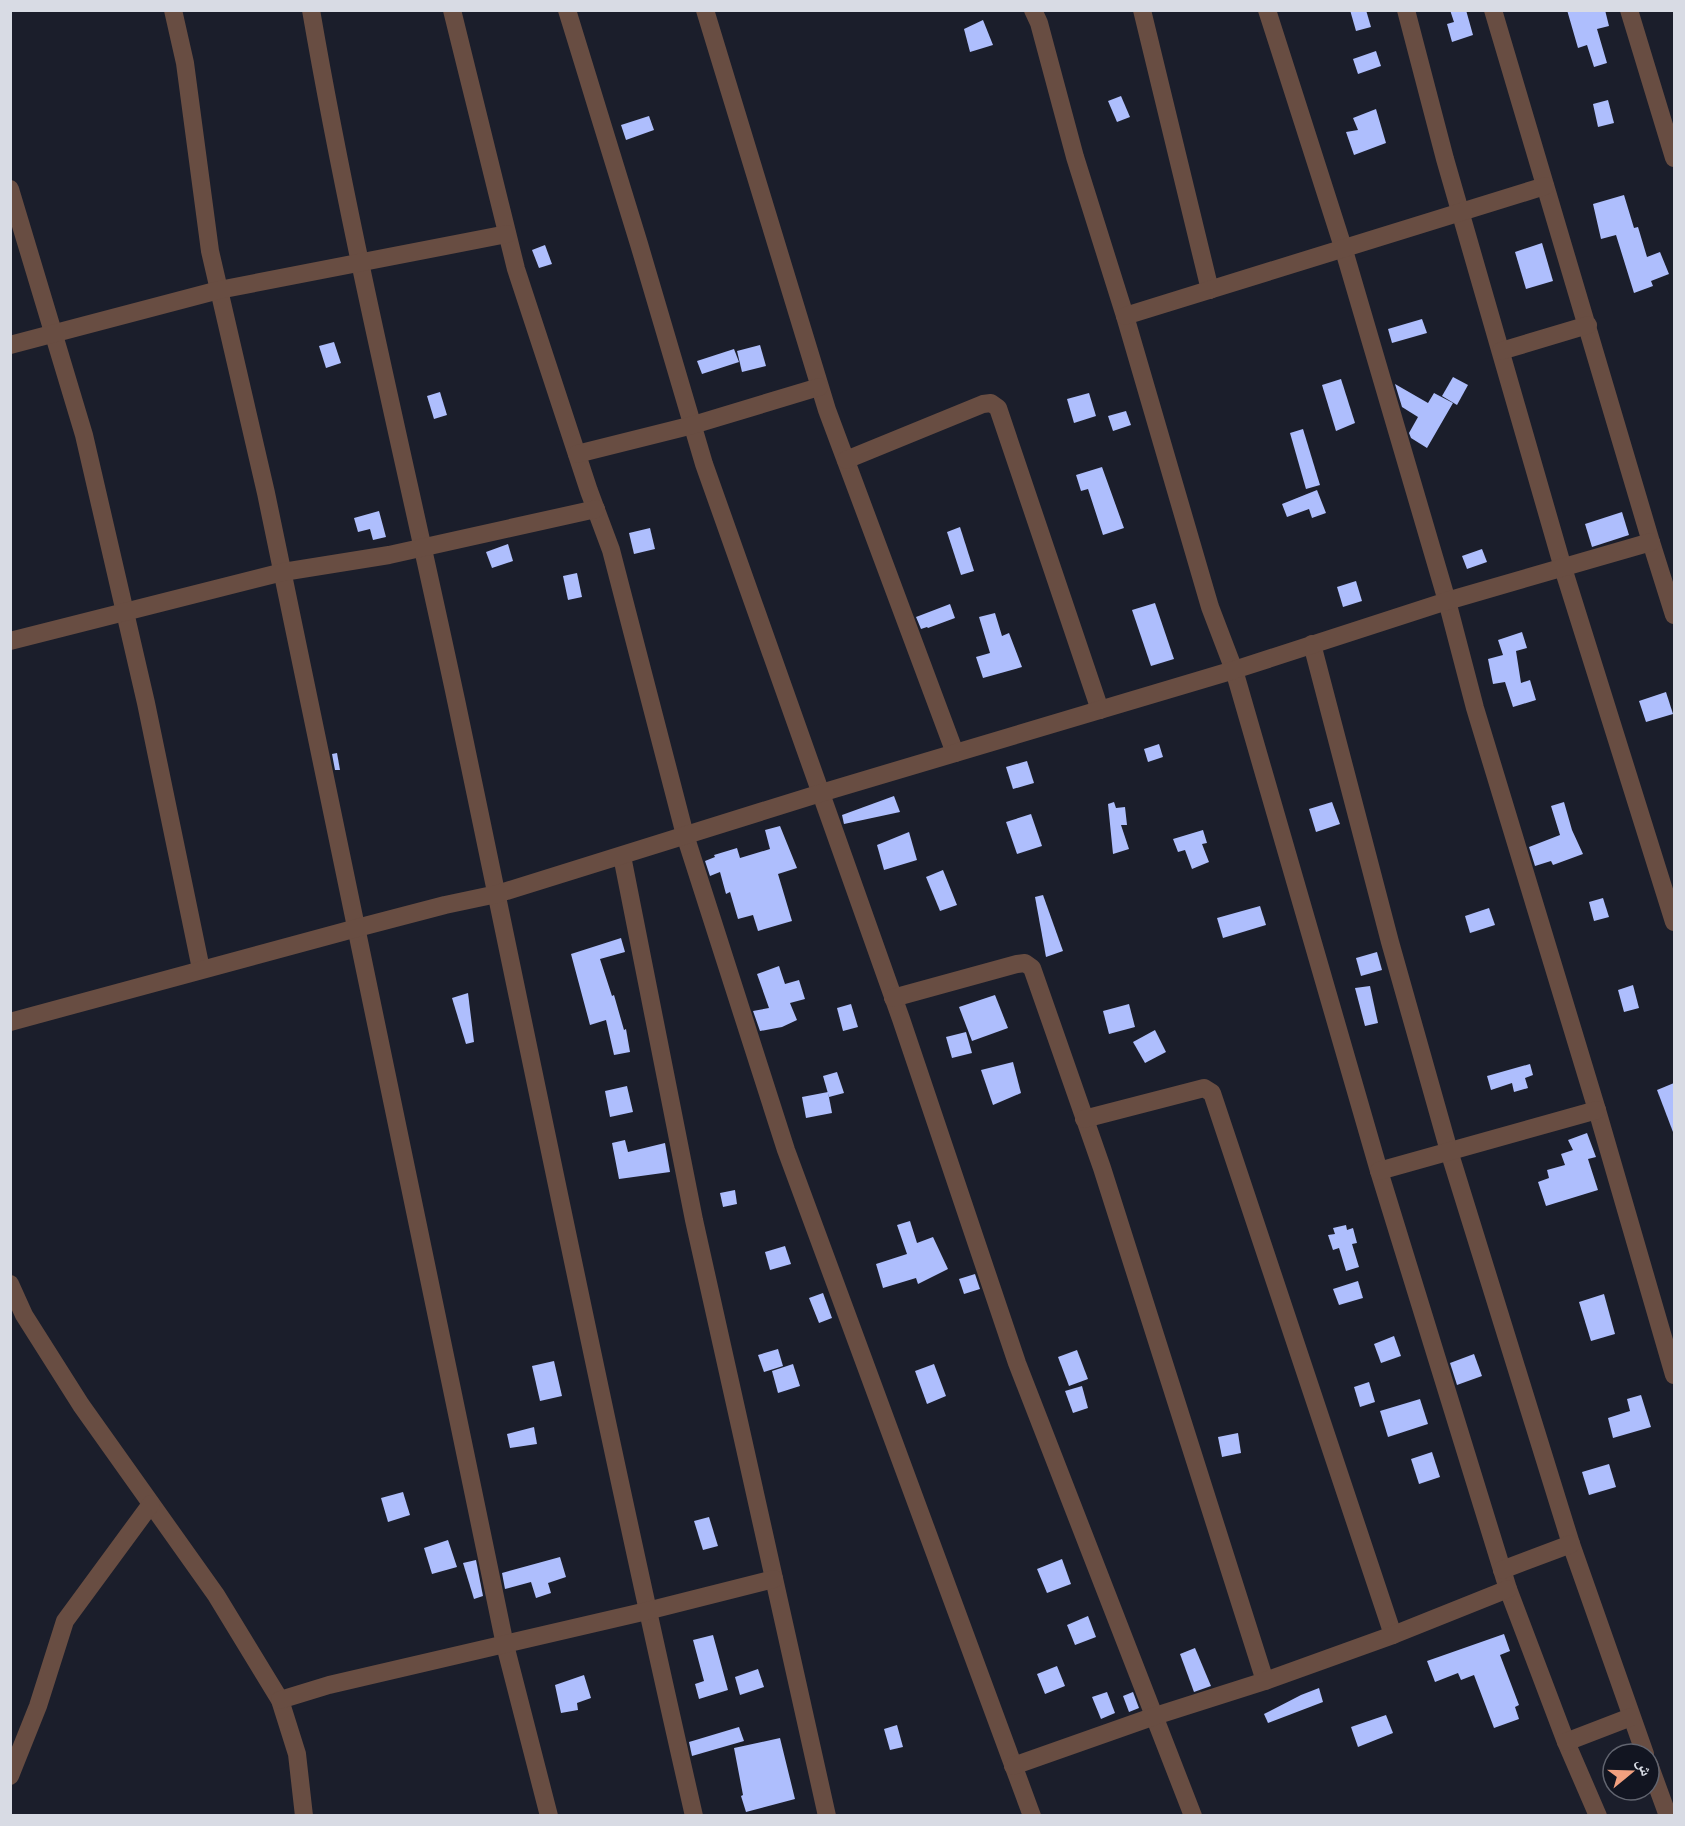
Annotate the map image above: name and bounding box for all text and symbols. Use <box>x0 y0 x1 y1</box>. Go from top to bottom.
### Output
north arrow <box>1601 1742 1661 1802</box>
text: ش <box>1633 1756 1656 1778</box>

